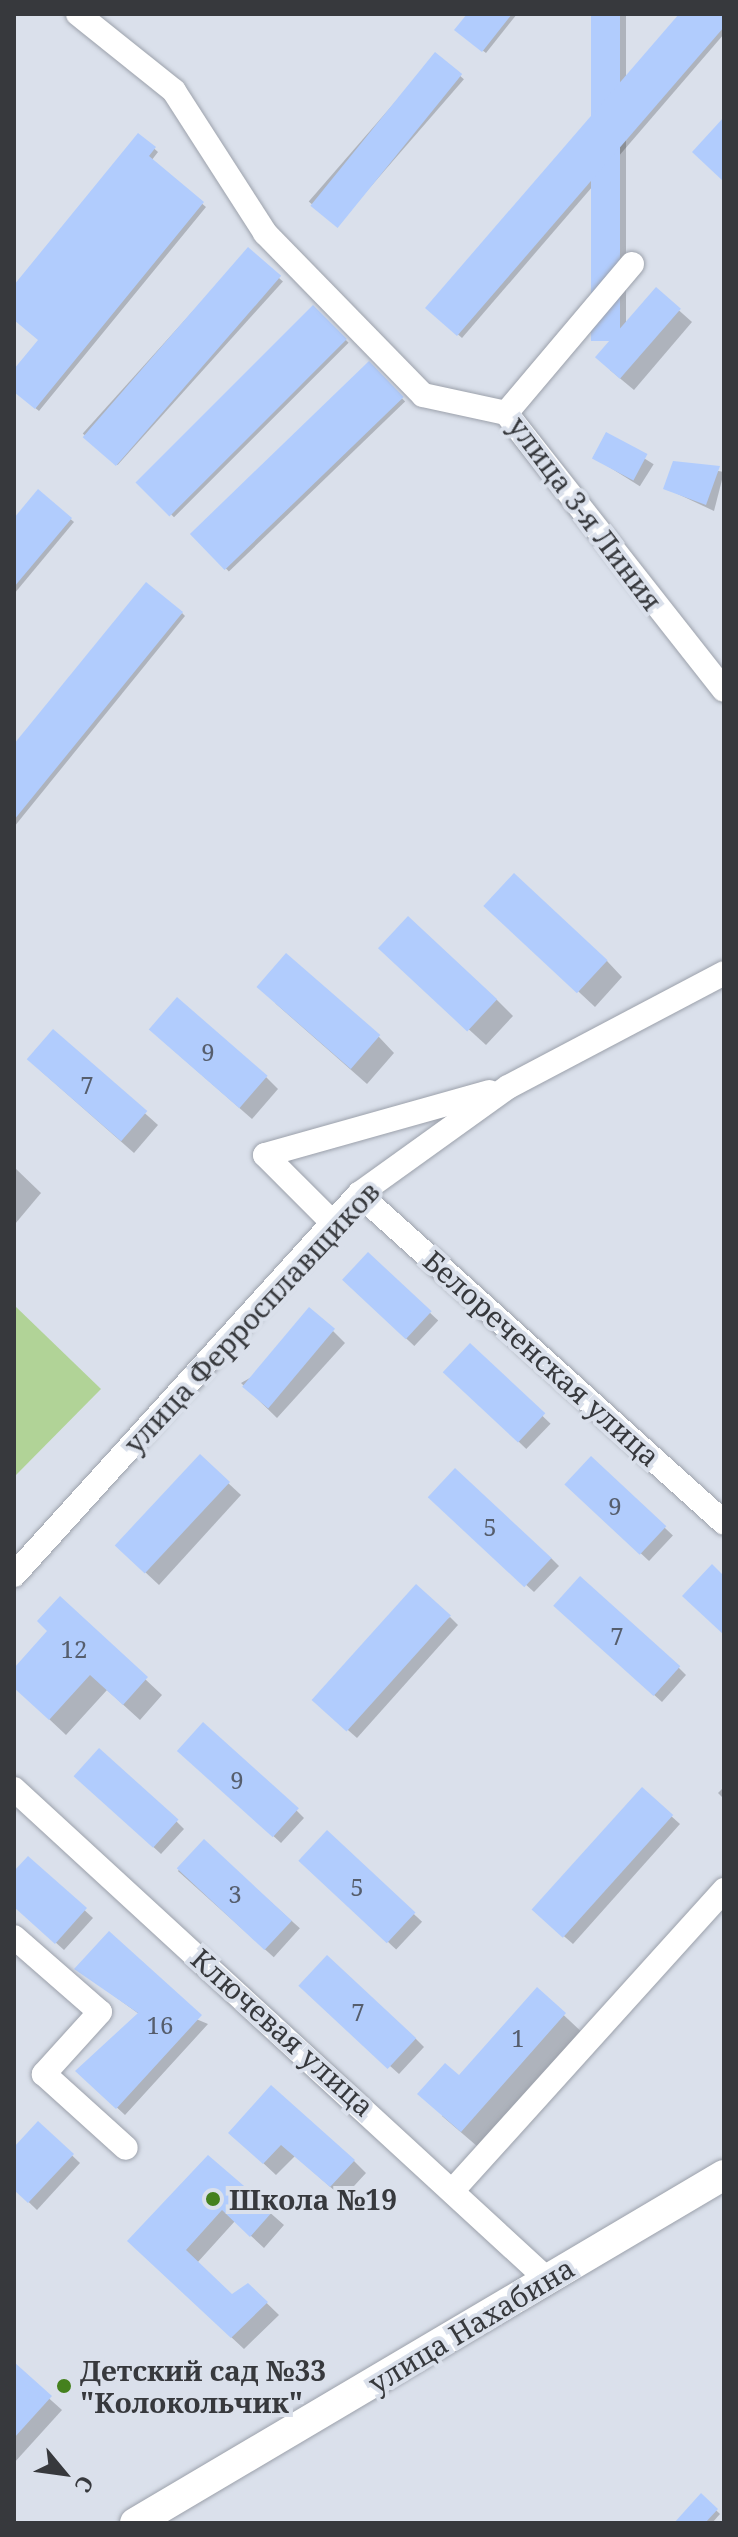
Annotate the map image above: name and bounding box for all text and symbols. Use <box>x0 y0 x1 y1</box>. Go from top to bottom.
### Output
street label: улица 3-я Линия <box>502 409 670 617</box>
house number: 9 <box>201 1038 215 1066</box>
house number: 7 <box>80 1071 94 1099</box>
street label: улица Ферросплавщиков <box>116 1174 386 1460</box>
street label: Белореченская улица <box>417 1243 667 1473</box>
house number: 9 <box>608 1492 622 1520</box>
house number: 5 <box>483 1513 497 1541</box>
house number: 7 <box>610 1622 624 1650</box>
house number: 12 <box>61 1635 87 1663</box>
house number: 9 <box>230 1766 244 1794</box>
house number: 5 <box>350 1873 364 1901</box>
house number: 3 <box>228 1880 242 1908</box>
street label: Ключевая улица <box>185 1941 381 2123</box>
house number: 7 <box>351 1998 365 2026</box>
house number: 16 <box>147 2011 173 2039</box>
house number: 1 <box>511 2024 525 2052</box>
place label: Школа №19 <box>229 2182 397 2216</box>
marker: Школа №19 <box>204 2190 222 2208</box>
street label: улица Нахабина <box>362 2250 580 2400</box>
place label: Детский сад №33 "Колокольчик" <box>80 2353 326 2419</box>
marker: Детский сад №33 "Колокольчик" <box>55 2377 73 2395</box>
north arrow <box>24 2433 104 2513</box>
text: С <box>68 2471 102 2498</box>

